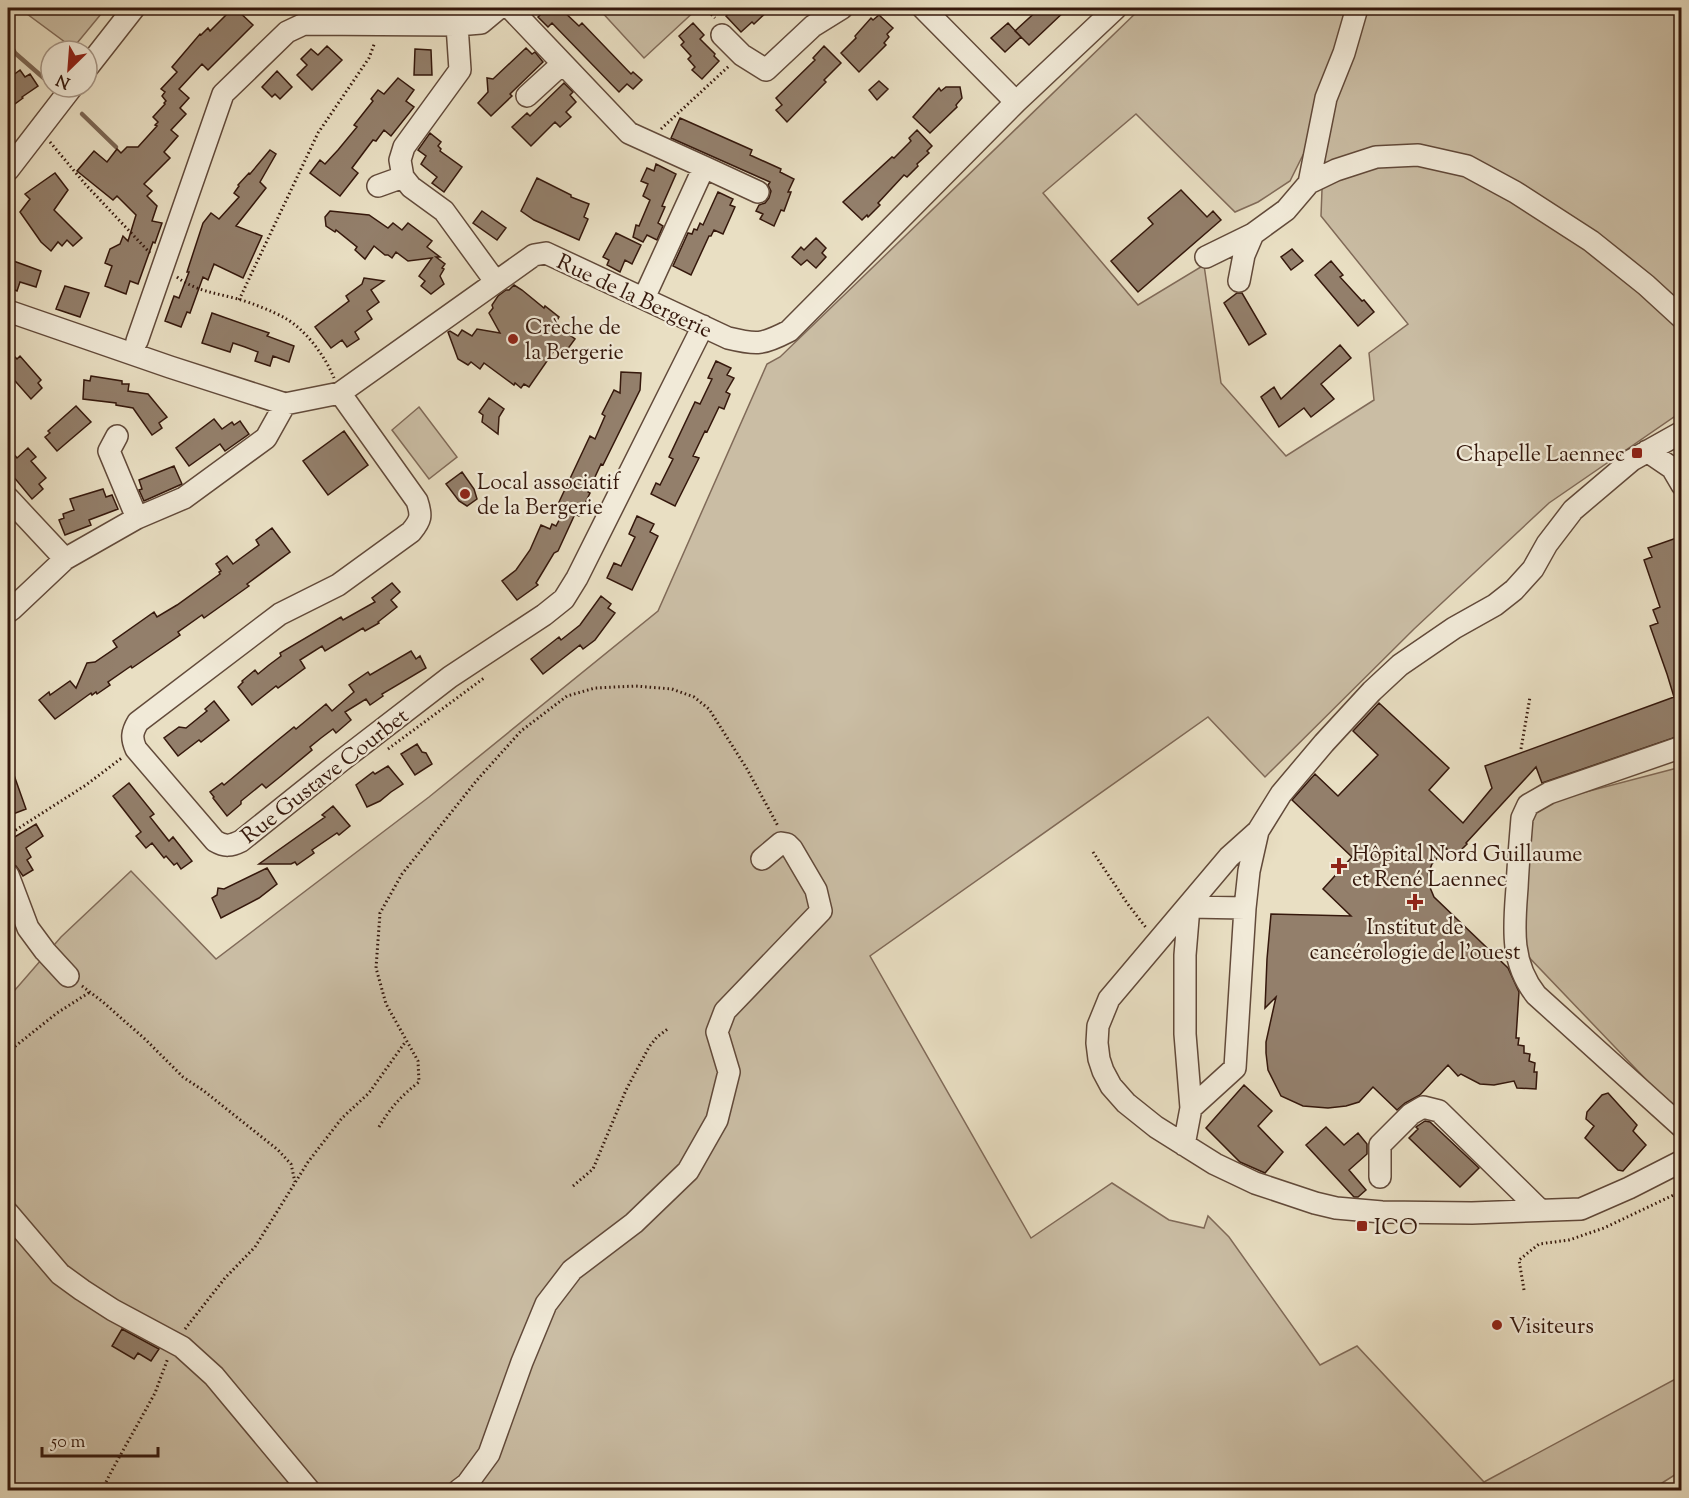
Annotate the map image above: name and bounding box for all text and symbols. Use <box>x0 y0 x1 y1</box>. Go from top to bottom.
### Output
north arrow <box>39 39 99 99</box>
text: N <box>53 67 74 93</box>
street label: Rue de la Bergerie <box>550 248 717 348</box>
place label: Crèche de la Bergerie <box>525 313 624 370</box>
marker: Crèche de la Bergerie <box>506 332 520 346</box>
place label: Chapelle Laennec <box>1456 440 1625 472</box>
marker: Chapelle Laennec <box>1630 446 1644 460</box>
place label: Local associatif de la Bergerie <box>477 468 622 525</box>
marker: Local associatif de la Bergerie <box>458 487 472 501</box>
street label: Rue Gustave Courbet <box>235 701 417 853</box>
place label: Hôpital Nord Guillaume et René Laennec <box>1352 840 1583 897</box>
marker: Hôpital Nord Guillaume et René Laennec <box>1330 857 1348 875</box>
marker: Institut de cancérologie de l'ouest <box>1406 893 1424 911</box>
place label: Institut de cancérologie de l'ouest <box>1309 913 1521 970</box>
place label: ICO <box>1374 1213 1418 1245</box>
marker: ICO <box>1355 1219 1369 1233</box>
place label: Visiteurs <box>1509 1312 1594 1344</box>
marker: Visiteurs <box>1490 1318 1504 1332</box>
scale bar <box>42 1420 158 1458</box>
text: 50 m <box>50 1430 86 1456</box>

